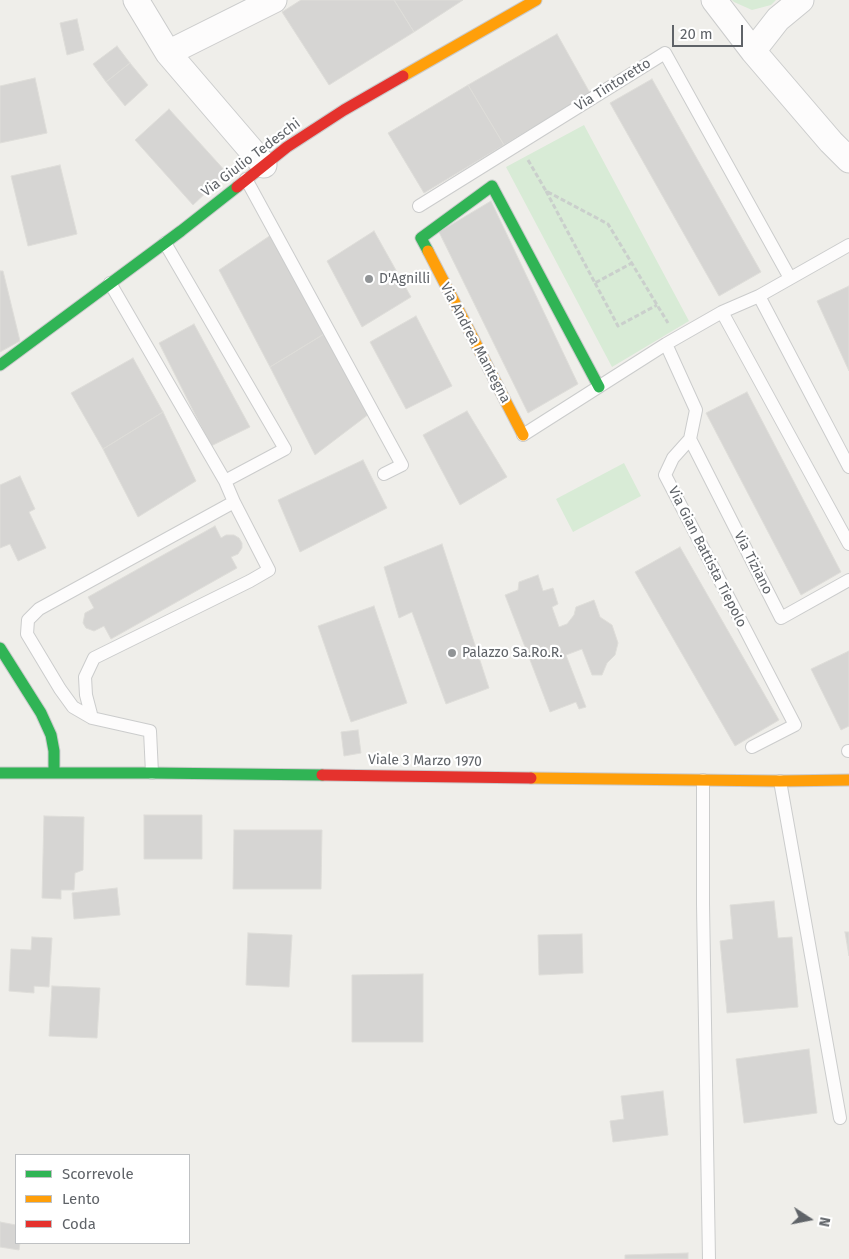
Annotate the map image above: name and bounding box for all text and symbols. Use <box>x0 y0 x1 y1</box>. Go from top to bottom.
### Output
scale bar <box>674 15 745 47</box>
text: 20 m <box>680 25 713 43</box>
street label: Via Tintoretto <box>572 55 654 115</box>
street label: Via Giulio Tedeschi <box>198 115 304 201</box>
place label: D'Agnilli <box>379 271 430 287</box>
marker: D'Agnilli <box>363 273 375 285</box>
street label: Via Andrea Mantegna <box>436 280 514 406</box>
street label: Via Gian Battista Tiepolo <box>664 484 750 630</box>
street label: Via Tiziano <box>730 529 776 597</box>
place label: Palazzo Sa.Ro.R. <box>462 645 563 661</box>
marker: Palazzo Sa.Ro.R. <box>446 647 458 659</box>
street label: Viale 3 Marzo 1970 <box>368 752 482 770</box>
legend <box>15 1154 190 1244</box>
text: Scorrevole <box>62 1165 134 1183</box>
text: Lento <box>62 1190 100 1208</box>
north arrow <box>784 1194 834 1244</box>
text: Coda <box>62 1215 96 1233</box>
text: N <box>815 1216 833 1228</box>

